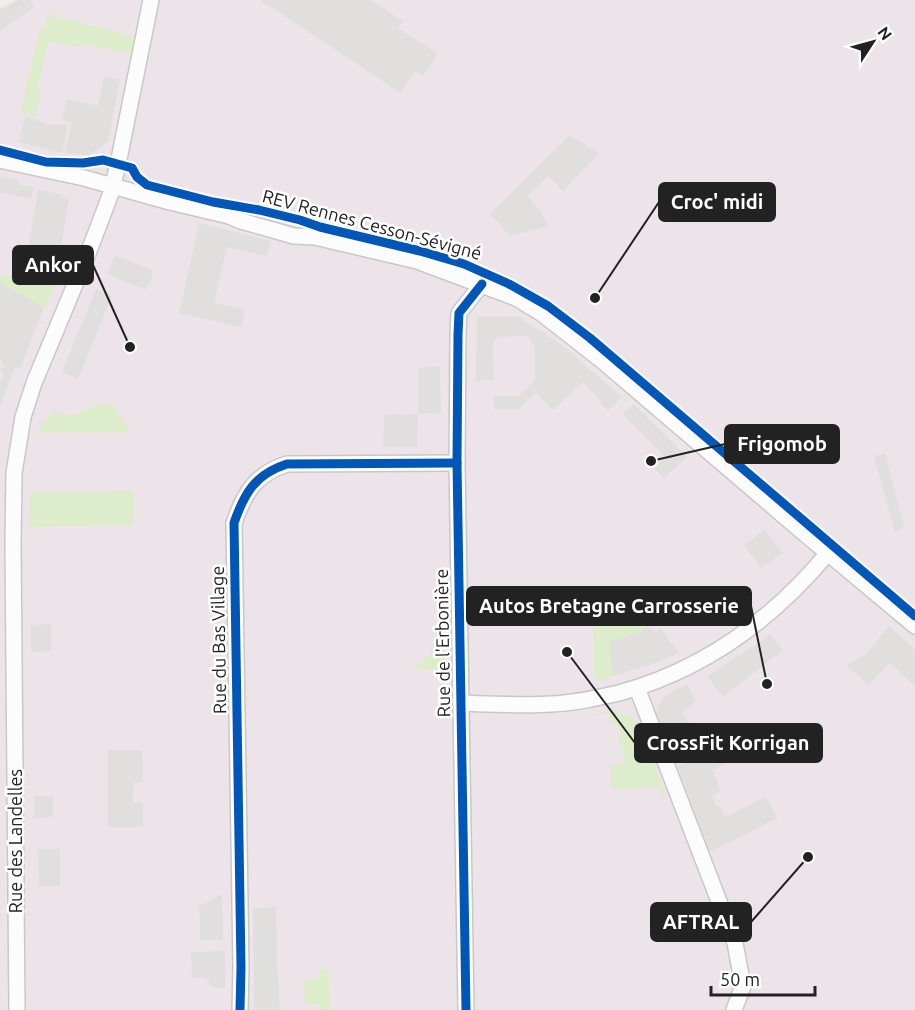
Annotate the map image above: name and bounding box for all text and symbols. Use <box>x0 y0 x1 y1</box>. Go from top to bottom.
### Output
north arrow <box>843 12 903 72</box>
text: N <box>874 23 896 43</box>
callout: Croc' midi <box>659 183 775 221</box>
street label: REV Rennes Cesson-Sévigné <box>260 185 484 263</box>
text: Croc' midi <box>671 190 763 213</box>
callout: Ankor <box>13 246 93 284</box>
text: Ankor <box>25 253 82 276</box>
callout: Frigomob <box>725 425 839 463</box>
text: Frigomob <box>737 432 827 455</box>
street label: Rue du Bas Village <box>207 566 229 714</box>
street label: Rue de l'Erbonière <box>431 569 453 717</box>
callout: Autos Bretagne Carrosserie <box>467 587 751 625</box>
text: Autos Bretagne Carrosserie <box>479 594 739 617</box>
callout: CrossFit Korrigan <box>635 724 822 762</box>
text: CrossFit Korrigan <box>647 731 809 754</box>
street label: Rue des Landelles <box>5 769 25 913</box>
callout: AFTRAL <box>651 903 751 941</box>
text: AFTRAL <box>663 910 739 933</box>
scale bar <box>711 959 814 997</box>
text: 50 m <box>720 969 760 989</box>

